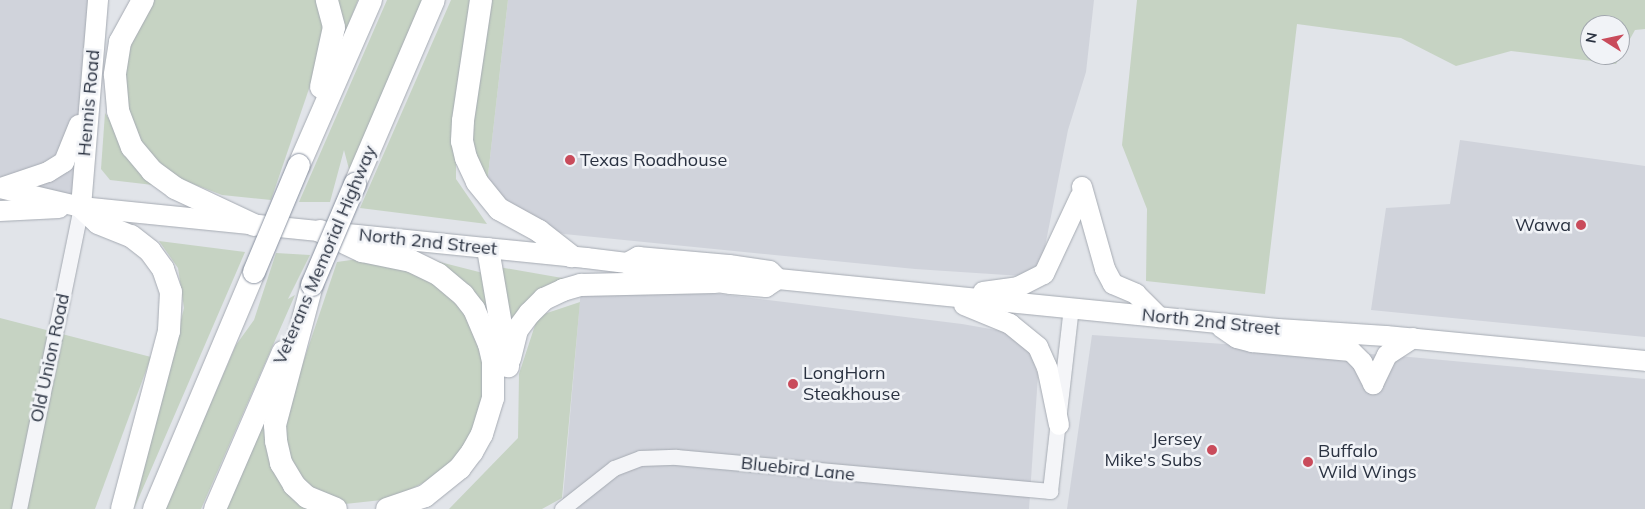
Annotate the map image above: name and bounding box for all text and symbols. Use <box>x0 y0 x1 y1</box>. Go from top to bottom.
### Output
north arrow <box>1580 15 1630 65</box>
text: N <box>1581 31 1601 44</box>
street label: Hennis Road <box>74 49 104 157</box>
street label: Veterans Memorial Highway <box>269 142 381 368</box>
place label: Texas Roadhouse <box>580 149 727 171</box>
marker: Texas Roadhouse <box>564 154 576 166</box>
place label: Wawa <box>1515 214 1571 236</box>
marker: Wawa <box>1575 219 1587 231</box>
street label: North 2nd Street <box>358 224 498 260</box>
street label: Old Union Road <box>26 292 74 424</box>
street label: North 2nd Street <box>1141 304 1281 340</box>
place label: LongHorn Steakhouse <box>803 363 900 406</box>
marker: LongHorn Steakhouse <box>787 378 799 390</box>
place label: Jersey Mike's Subs <box>1105 429 1202 472</box>
place label: Buffalo Wild Wings <box>1318 441 1417 484</box>
marker: Jersey Mike's Subs <box>1206 444 1218 456</box>
street label: Bluebird Lane <box>740 452 856 486</box>
marker: Buffalo Wild Wings <box>1302 456 1314 468</box>

